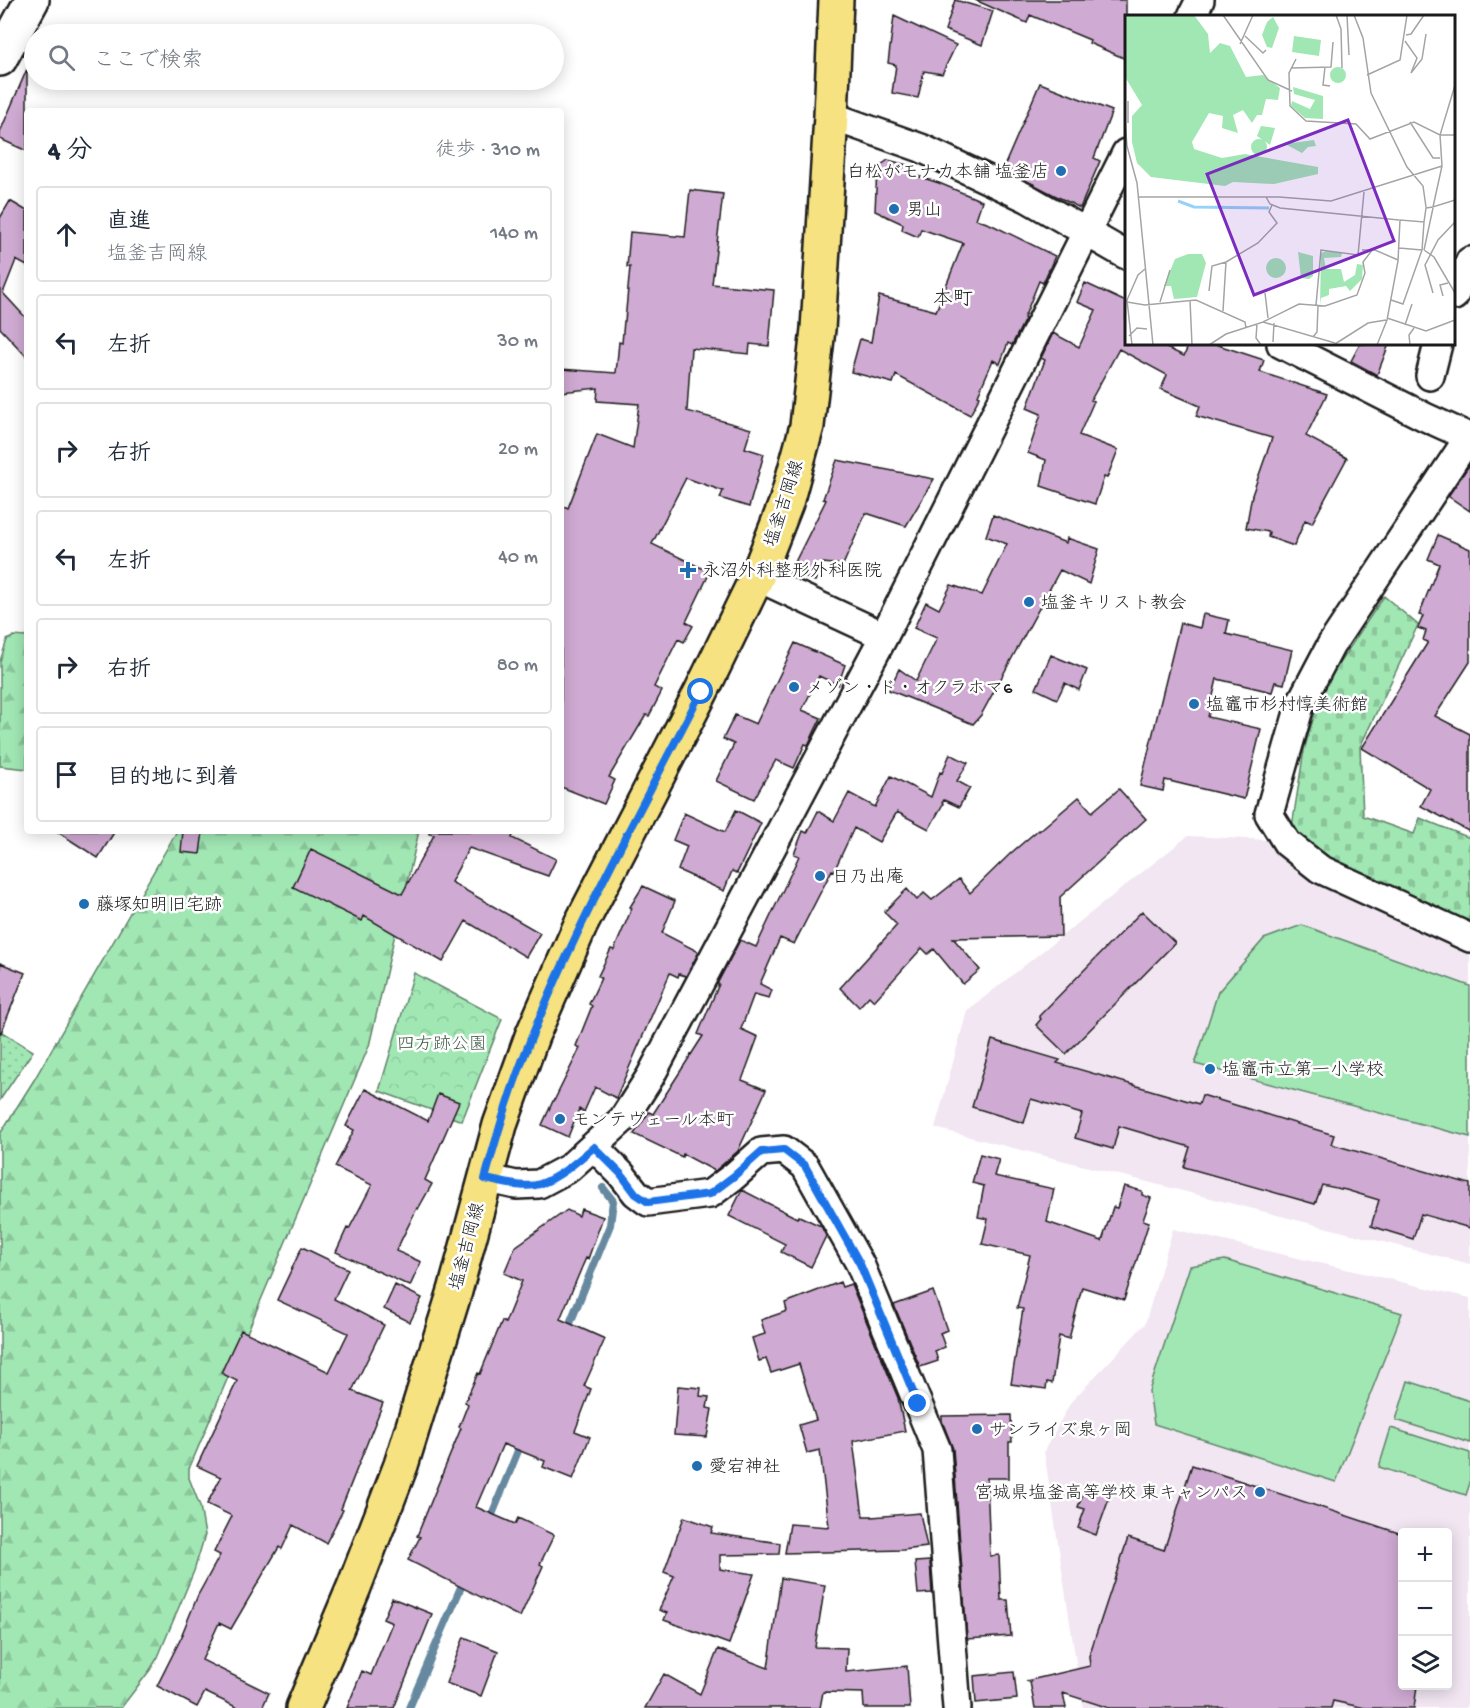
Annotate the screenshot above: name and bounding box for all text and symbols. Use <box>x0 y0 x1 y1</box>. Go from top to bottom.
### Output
inset map <box>1125 15 1455 345</box>
search box <box>24 24 564 90</box>
icon: search <box>45 41 78 74</box>
text: ここで検索 <box>93 49 203 75</box>
text: 4 分 <box>48 137 92 168</box>
text: 徒歩 · 310 m <box>435 140 540 163</box>
place label: 白松がモナカ本舗 塩釜店 <box>847 162 1049 184</box>
marker: 白松がモナカ本舗 塩釜店 <box>1054 164 1068 178</box>
place label: 男山 <box>906 201 942 222</box>
marker: 男山 <box>887 202 901 216</box>
text: 直進 <box>107 210 151 236</box>
icon: ahead <box>50 218 83 251</box>
text: 140 m <box>490 223 538 246</box>
text: 塩釜吉岡線 <box>107 244 207 267</box>
district label: 本町 <box>933 288 973 312</box>
icon: left <box>50 326 83 359</box>
text: 30 m <box>497 331 538 354</box>
text: 左折 <box>107 334 151 360</box>
icon: right <box>50 434 83 467</box>
text: 20 m <box>498 439 538 462</box>
text: 右折 <box>107 442 151 468</box>
street label: 塩釜吉岡線 <box>761 457 809 550</box>
icon: left <box>50 542 83 575</box>
text: 40 m <box>498 547 538 570</box>
text: 左折 <box>107 550 151 576</box>
marker: 永沼外科整形外科医院 <box>679 561 697 579</box>
place label: 永沼外科整形外科医院 <box>702 561 882 583</box>
place label: 塩釜キリスト教会 <box>1041 593 1186 615</box>
marker: 塩釜キリスト教会 <box>1022 595 1036 609</box>
icon: right <box>50 650 83 683</box>
text: 80 m <box>497 655 538 678</box>
text: 右折 <box>107 658 151 684</box>
route start <box>687 678 713 704</box>
place label: メゾン・ド・オクラホマ6 <box>806 678 1013 700</box>
marker: メゾン・ド・オクラホマ6 <box>787 680 801 694</box>
place label: 塩竈市杉村惇美術館 <box>1206 695 1368 717</box>
marker: 塩竈市杉村惇美術館 <box>1187 697 1201 711</box>
icon: arrive <box>50 758 83 791</box>
text: 目的地に到着 <box>107 766 239 792</box>
place label: 日乃出庵 <box>832 867 904 889</box>
marker: 日乃出庵 <box>813 869 827 883</box>
place label: 藤塚知明旧宅跡 <box>96 895 222 917</box>
marker: 藤塚知明旧宅跡 <box>77 897 91 911</box>
park label: 四方跡公園 <box>397 1034 487 1056</box>
place label: 塩竈市立第一小学校 <box>1222 1060 1384 1082</box>
marker: 塩竈市立第一小学校 <box>1203 1062 1217 1076</box>
place label: モンテヴェール本町 <box>572 1110 734 1132</box>
marker: モンテヴェール本町 <box>553 1112 567 1126</box>
street label: 塩釜吉岡線 <box>446 1200 490 1293</box>
route end <box>904 1390 930 1416</box>
place label: サンライズ泉ヶ岡 <box>989 1420 1132 1442</box>
marker: サンライズ泉ヶ岡 <box>970 1422 984 1436</box>
place label: 愛宕神社 <box>709 1457 781 1479</box>
marker: 愛宕神社 <box>690 1459 704 1473</box>
place label: 宮城県塩釜高等学校 東キャンパス <box>974 1483 1248 1505</box>
marker: 宮城県塩釜高等学校 東キャンパス <box>1253 1485 1267 1499</box>
map controls <box>1398 1528 1452 1690</box>
button: + <box>1398 1528 1452 1582</box>
button: − <box>1398 1582 1452 1636</box>
button: layers <box>1398 1636 1452 1690</box>

